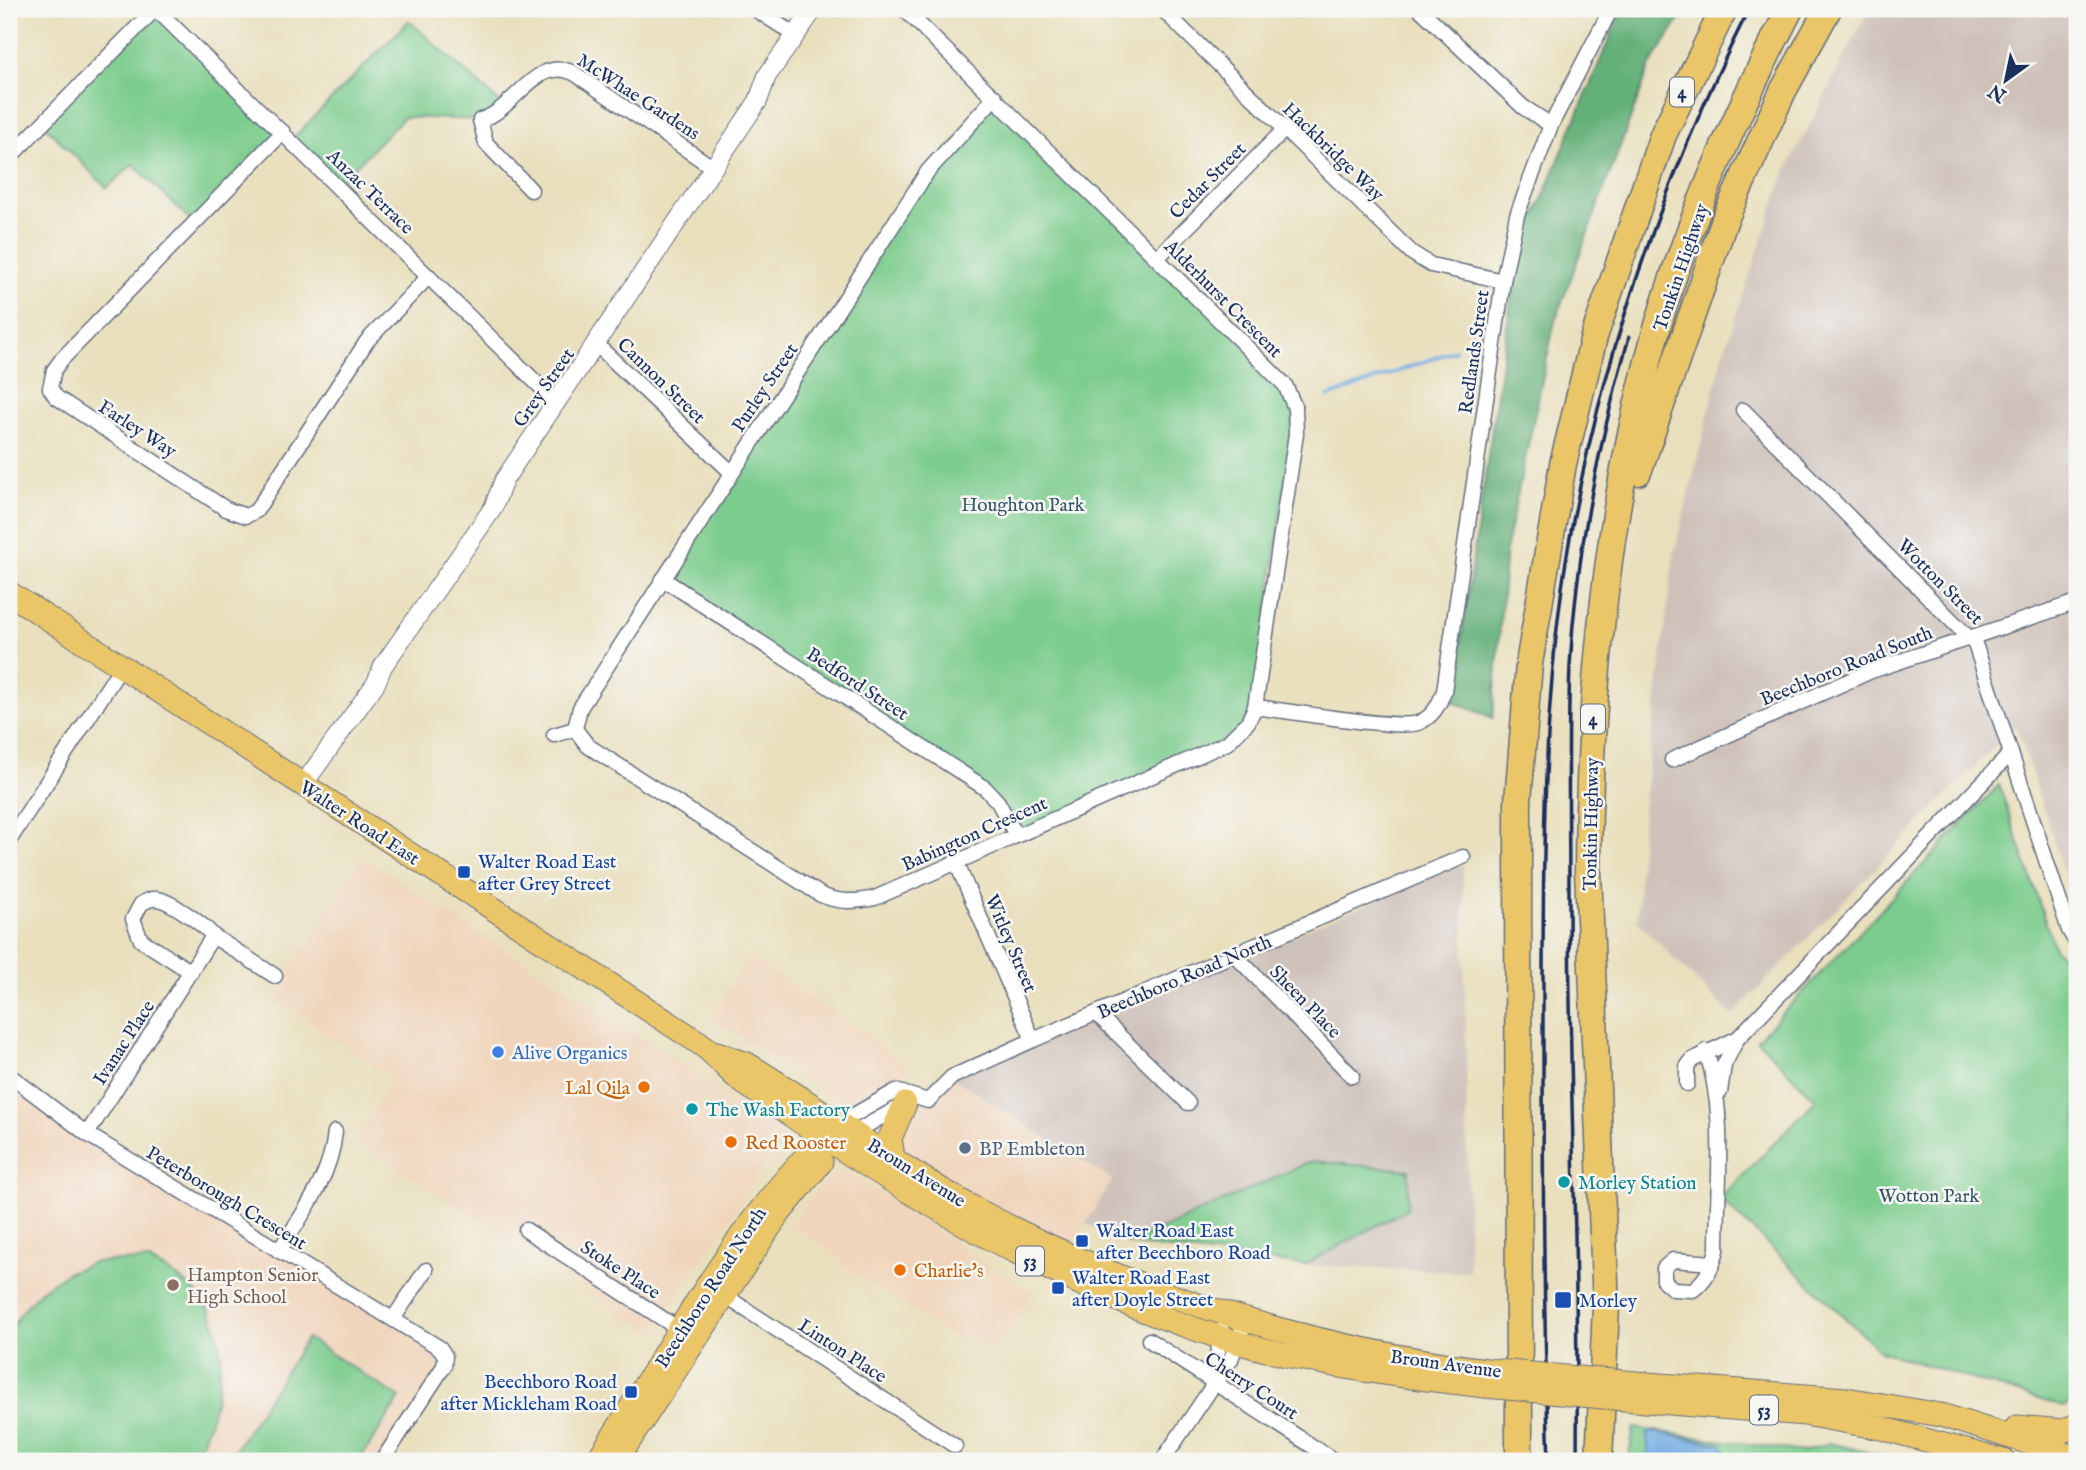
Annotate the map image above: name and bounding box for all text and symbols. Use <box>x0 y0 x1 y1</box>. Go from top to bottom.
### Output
north arrow <box>1970 46 2040 116</box>
street label: McWhae Gardens <box>572 49 704 146</box>
road number: 4 <box>1670 78 1694 106</box>
text: N <box>1984 78 2012 108</box>
street label: Hackbridge Way <box>1277 98 1389 208</box>
street label: Cedar Street <box>1165 138 1252 225</box>
street label: Anzac Terrace <box>320 144 419 240</box>
street label: Tonkin Highway <box>1649 200 1715 335</box>
street label: Alderhurst Crescent <box>1158 235 1287 364</box>
street label: Redlands Street <box>1454 288 1496 416</box>
street label: Cannon Street <box>611 333 710 430</box>
street label: Purley Street <box>727 339 804 437</box>
street label: Grey Street <box>509 343 581 433</box>
street label: Farley Way <box>93 395 181 464</box>
park label: Houghton Park <box>961 494 1086 518</box>
street label: Wotton Street <box>1892 534 1988 631</box>
street label: Beechboro Road South <box>1757 621 1936 712</box>
street label: Bedford Street <box>801 643 913 727</box>
road number: 4 <box>1581 704 1605 734</box>
street label: Tonkin Highway <box>1579 757 1605 891</box>
street label: Walter Road East <box>294 776 424 872</box>
street label: Babington Crescent <box>898 792 1052 878</box>
place label: Walter Road East after Grey Street <box>478 851 617 897</box>
marker: Walter Road East after Grey Street <box>456 864 472 880</box>
street label: Witley Street <box>979 891 1042 997</box>
street label: Beechboro Road North <box>1094 930 1275 1025</box>
street label: Sheen Place <box>1264 961 1346 1044</box>
street label: Ivanac Place <box>88 996 161 1090</box>
place label: Alive Organics <box>511 1042 627 1066</box>
marker: Alive Organics <box>490 1044 506 1060</box>
place label: Lal Qila <box>565 1077 631 1101</box>
marker: Lal Qila <box>636 1079 652 1095</box>
place label: The Wash Factory <box>706 1099 851 1123</box>
marker: The Wash Factory <box>684 1101 700 1117</box>
place label: Red Rooster <box>745 1132 846 1156</box>
marker: Red Rooster <box>723 1134 739 1150</box>
street label: Broun Avenue <box>862 1134 970 1214</box>
place label: BP Embleton <box>979 1138 1085 1162</box>
marker: BP Embleton <box>957 1140 973 1156</box>
street label: Peterborough Crescent <box>141 1141 311 1256</box>
place label: Morley Station <box>1578 1172 1696 1196</box>
marker: Morley Station <box>1556 1174 1572 1190</box>
park label: Wotton Park <box>1879 1185 1980 1209</box>
street label: Beechboro Road North <box>651 1203 773 1373</box>
place label: Walter Road East after Beechboro Road <box>1096 1220 1271 1266</box>
marker: Walter Road East after Beechboro Road <box>1074 1233 1090 1249</box>
street label: Stoke Place <box>575 1236 665 1306</box>
road number: 53 <box>1016 1246 1044 1276</box>
place label: Charlie's <box>914 1260 984 1284</box>
marker: Charlie's <box>892 1262 908 1278</box>
place label: Hampton Senior High School <box>187 1264 318 1310</box>
place label: Walter Road East after Doyle Street <box>1072 1267 1214 1313</box>
marker: Hampton Senior High School <box>165 1277 181 1293</box>
marker: Walter Road East after Doyle Street <box>1050 1280 1066 1296</box>
marker: Morley <box>1553 1290 1573 1310</box>
place label: Morley <box>1579 1290 1638 1314</box>
street label: Linton Place <box>793 1314 891 1389</box>
street label: Broun Avenue <box>1389 1345 1503 1385</box>
street label: Cherry Court <box>1200 1347 1303 1426</box>
place label: Beechboro Road after Mickleham Road <box>440 1371 618 1417</box>
marker: Beechboro Road after Mickleham Road <box>623 1384 639 1400</box>
road number: 53 <box>1750 1395 1778 1424</box>

